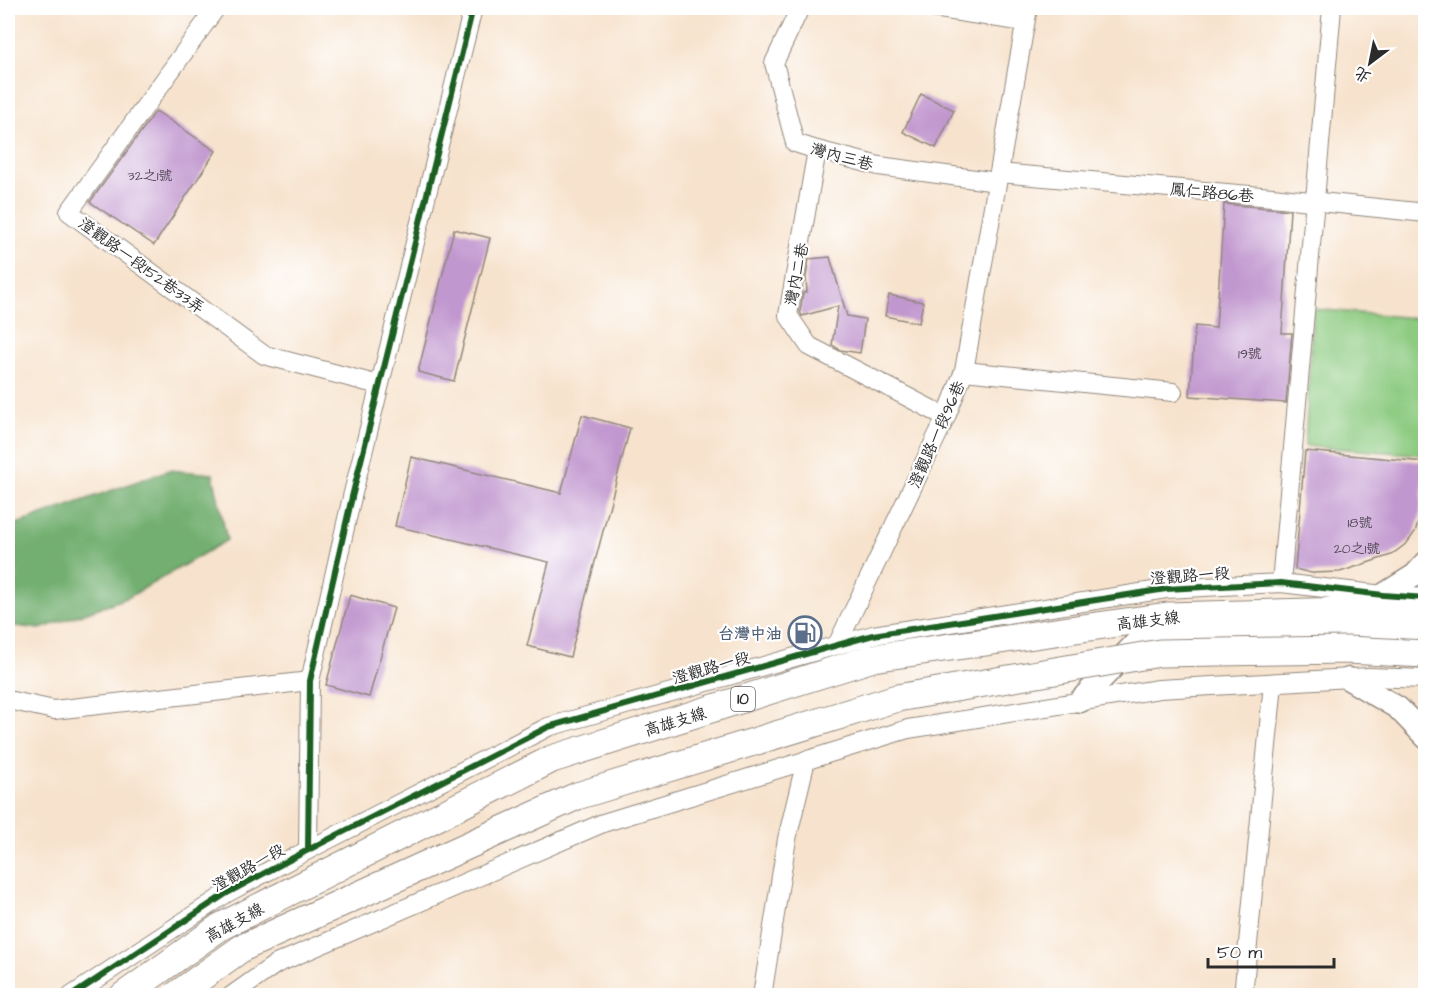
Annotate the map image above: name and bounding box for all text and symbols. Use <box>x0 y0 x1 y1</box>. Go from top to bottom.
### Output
north arrow <box>1340 33 1400 93</box>
text: 北 <box>1350 61 1375 88</box>
street label: 灣內三巷 <box>808 138 876 176</box>
house number: 32之1號 <box>128 166 172 186</box>
street label: 鳳仁路86巷 <box>1169 178 1255 208</box>
street label: 澄觀路一段152巷33弄 <box>74 213 209 319</box>
street label: 灣內二巷 <box>780 241 814 308</box>
house number: 19號 <box>1238 344 1262 364</box>
street label: 澄觀路一段96巷 <box>903 377 970 491</box>
house number: 18號 <box>1348 513 1372 533</box>
house number: 20之1號 <box>1334 539 1380 559</box>
street label: 澄觀路一段 <box>1149 562 1231 590</box>
street label: 高雄支線 <box>1115 606 1181 636</box>
fuel station icon: 台灣中油 <box>787 615 823 651</box>
place label: 台灣中油 <box>718 623 782 645</box>
street label: 澄觀路一段 <box>670 646 753 690</box>
road number: 10 <box>731 687 755 711</box>
street label: 高雄支線 <box>641 702 709 742</box>
street label: 澄觀路一段 <box>208 839 289 897</box>
street label: 高雄支線 <box>201 898 268 948</box>
scale bar <box>1208 931 1334 969</box>
text: 50 m <box>1217 940 1262 965</box>

